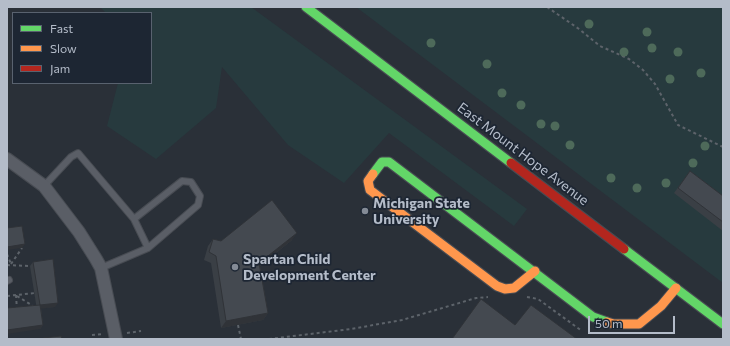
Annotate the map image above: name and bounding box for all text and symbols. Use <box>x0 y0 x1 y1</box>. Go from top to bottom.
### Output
legend <box>12 12 152 84</box>
text: Fast <box>50 21 73 35</box>
text: Slow <box>50 41 77 55</box>
text: Jam <box>50 61 70 75</box>
street label: East Mount Hope Avenue <box>454 99 592 209</box>
place label: Michigan State University <box>373 195 470 228</box>
marker: Michigan State University <box>360 206 370 216</box>
place label: Spartan Child Development Center <box>243 251 376 284</box>
marker: Spartan Child Development Center <box>230 262 240 272</box>
scale bar <box>590 308 677 334</box>
text: 50 m <box>595 316 623 330</box>

